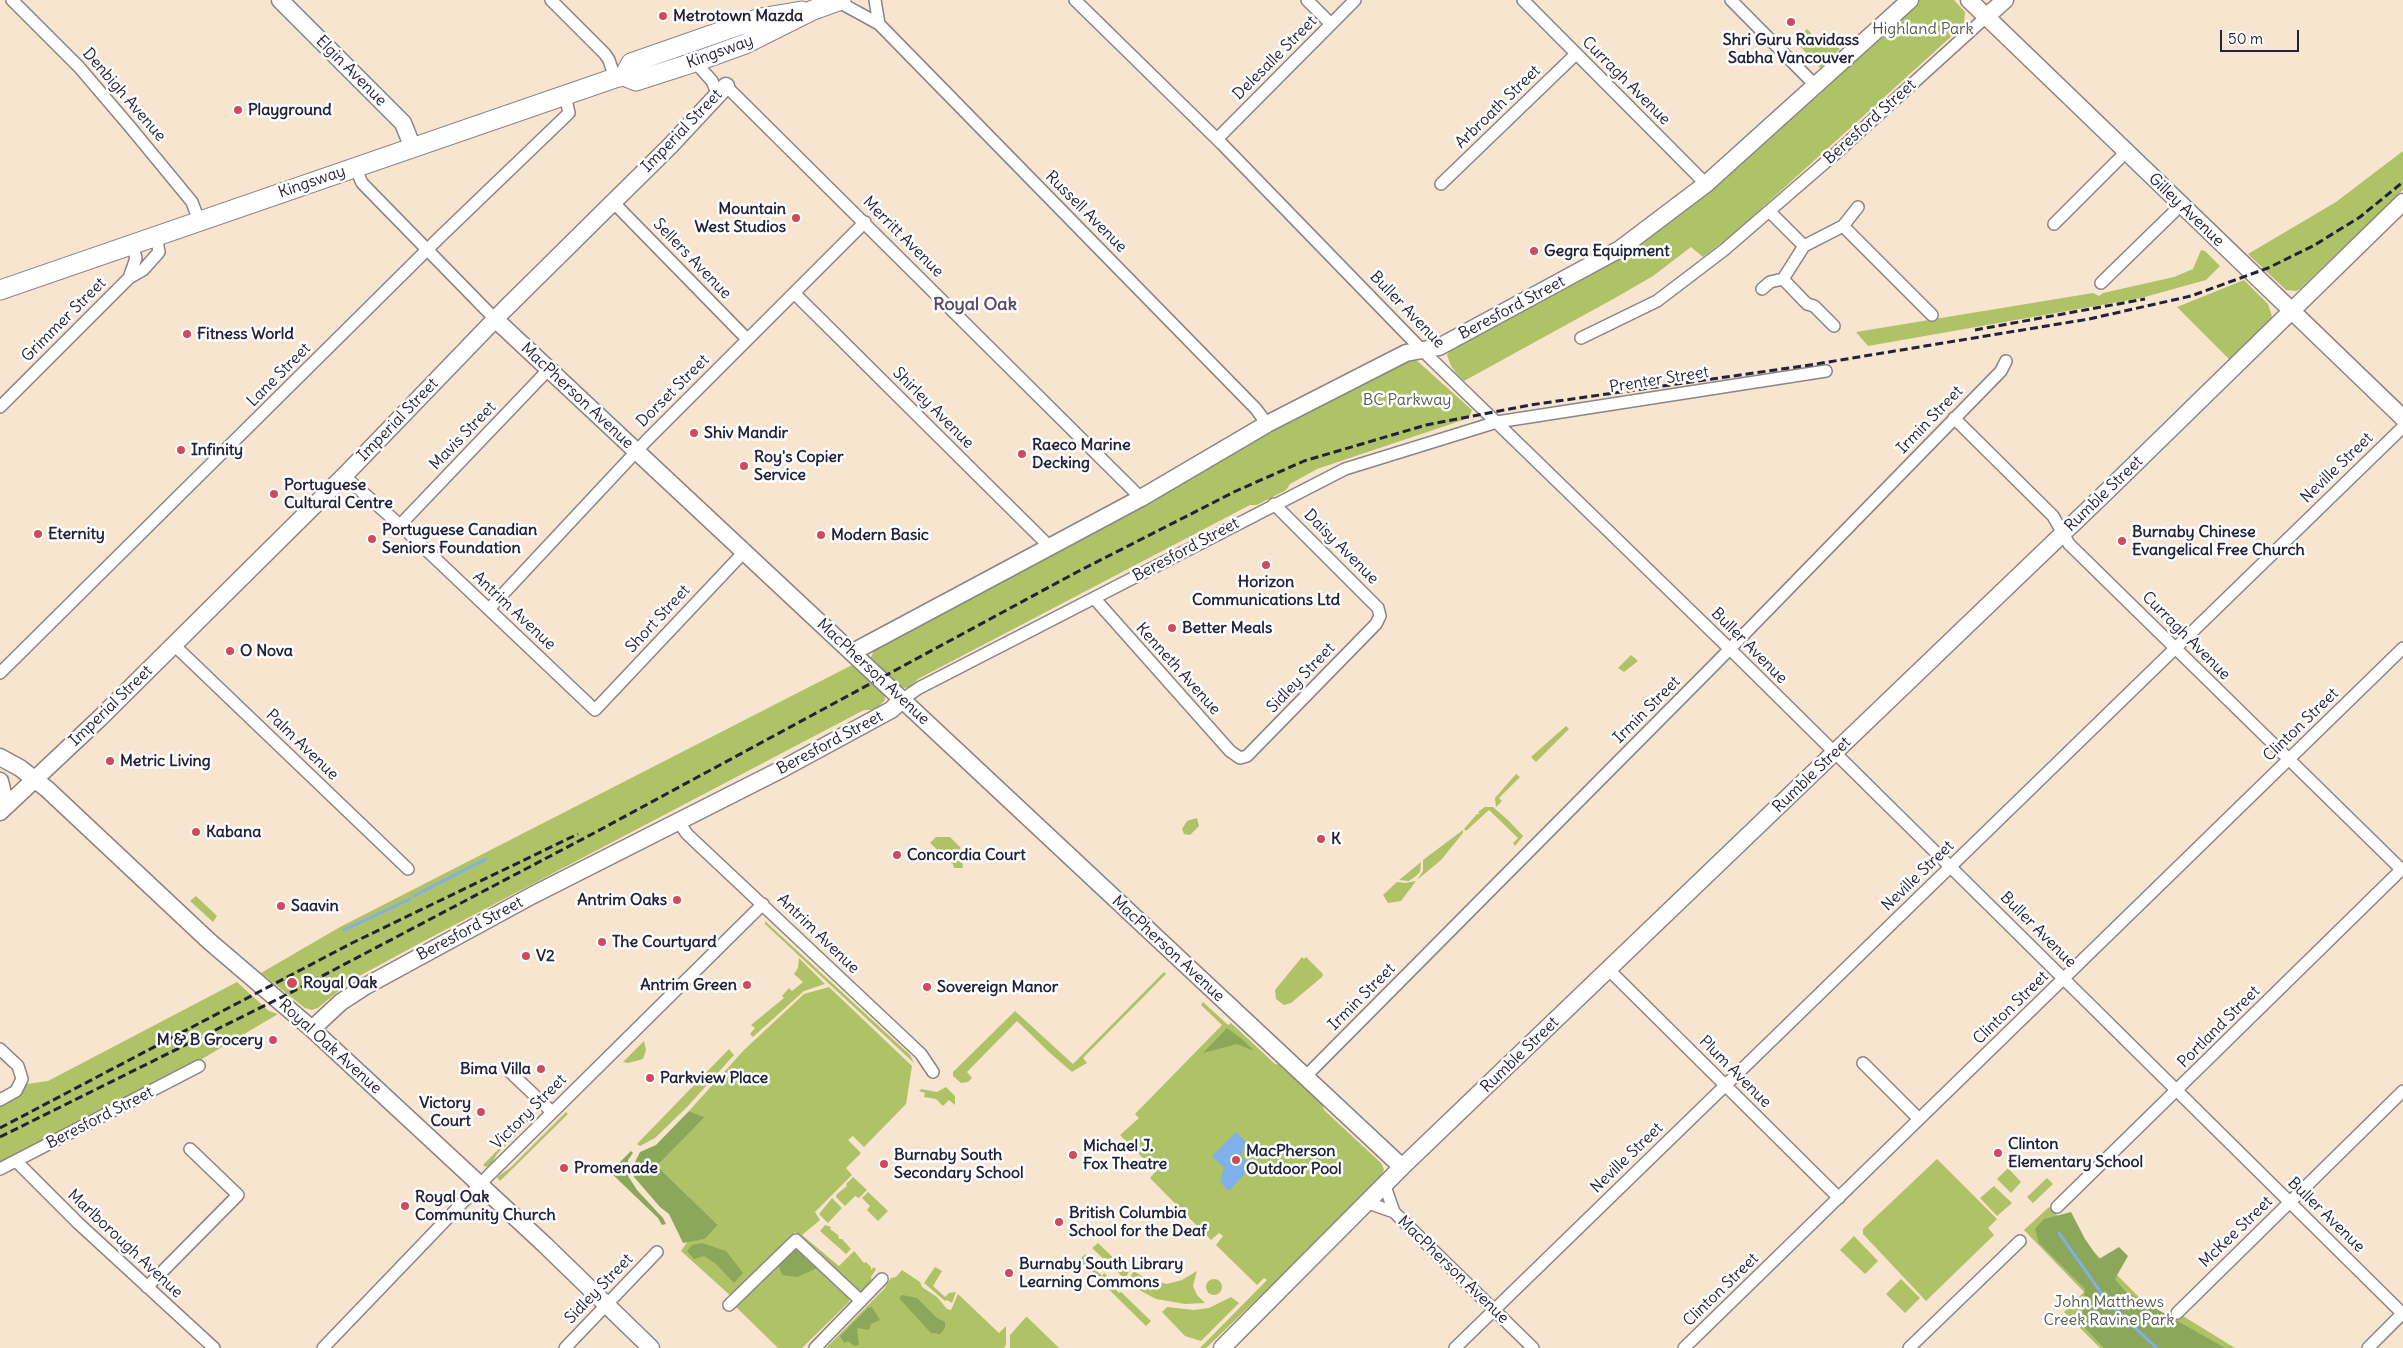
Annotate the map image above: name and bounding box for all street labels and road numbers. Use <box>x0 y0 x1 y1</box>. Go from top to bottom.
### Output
street label: Delesalle Street <box>1229 12 1321 104</box>
street label: Kingsway <box>684 31 756 73</box>
street label: Elgin Avenue <box>312 32 390 110</box>
street label: Curragh Avenue <box>1578 33 1674 129</box>
street label: Denbigh Avenue <box>78 44 170 146</box>
street label: Arbroath Street <box>1451 61 1545 153</box>
street label: Beresford Street <box>1820 76 1920 168</box>
street label: Imperial Street <box>638 85 726 177</box>
street label: Kingsway <box>276 162 348 202</box>
street label: Russell Avenue <box>1041 167 1131 257</box>
street label: Gilley Avenue <box>2144 169 2228 251</box>
street label: Merritt Avenue <box>859 193 947 281</box>
street label: Sellers Avenue <box>649 215 735 303</box>
street label: Buller Avenue <box>1366 268 1448 352</box>
street label: Beresford Street <box>1456 272 1568 344</box>
street label: Grimmer Street <box>18 274 110 366</box>
street label: Lane Street <box>243 339 315 411</box>
street label: MacPherson Avenue <box>517 339 637 453</box>
street label: Dorset Street <box>633 351 713 431</box>
street label: Shirley Avenue <box>888 363 978 453</box>
street label: Prenter Street <box>1608 363 1710 397</box>
street label: Imperial Street <box>354 374 442 466</box>
street label: Irmin Street <box>1893 382 1967 458</box>
street label: Mavis Street <box>426 398 500 474</box>
street label: Neville Street <box>2297 429 2377 507</box>
street label: Rumble Street <box>2061 452 2147 536</box>
street label: Daisy Avenue <box>1300 506 1382 588</box>
street label: Beresford Street <box>1130 514 1242 586</box>
street label: Antrim Avenue <box>469 568 559 654</box>
street label: Short Street <box>622 581 694 657</box>
street label: Curragh Avenue <box>2138 588 2234 684</box>
street label: Buller Avenue <box>1707 604 1791 688</box>
street label: MacPherson Avenue <box>813 615 933 729</box>
street label: Kenneth Avenue <box>1132 619 1224 719</box>
street label: Sidley Street <box>1263 639 1339 717</box>
street label: Imperial Street <box>65 662 157 750</box>
street label: Irmin Street <box>1610 673 1684 747</box>
street label: Clinton Street <box>2259 684 2343 766</box>
street label: Palm Avenue <box>262 706 342 784</box>
street label: Beresford Street <box>774 707 886 779</box>
street label: Rumble Street <box>1769 733 1855 817</box>
street label: Neville Street <box>1878 837 1958 915</box>
street label: Buller Avenue <box>1996 888 2080 972</box>
street label: Antrim Avenue <box>773 890 863 978</box>
street label: MacPherson Avenue <box>1108 892 1228 1006</box>
street label: Beresford Street <box>414 893 526 965</box>
street label: Irmin Street <box>1325 960 1399 1034</box>
street label: Clinton Street <box>1969 967 2053 1049</box>
street label: Portland Street <box>2174 982 2264 1072</box>
street label: Royal Oak Avenue <box>275 996 385 1098</box>
street label: Rumble Street <box>1477 1013 1563 1097</box>
street label: Plum Avenue <box>1695 1032 1775 1112</box>
street label: Victory Street <box>487 1070 571 1154</box>
street label: Beresford Street <box>43 1083 157 1153</box>
street label: Neville Street <box>1587 1119 1667 1197</box>
street label: Buller Avenue <box>2284 1174 2368 1256</box>
street label: Marlborough Avenue <box>64 1186 186 1302</box>
street label: McKee Street <box>2195 1192 2277 1272</box>
street label: MacPherson Avenue <box>1393 1212 1513 1328</box>
street label: Clinton Street <box>1679 1249 1763 1331</box>
street label: Sidley Street <box>561 1250 637 1328</box>

